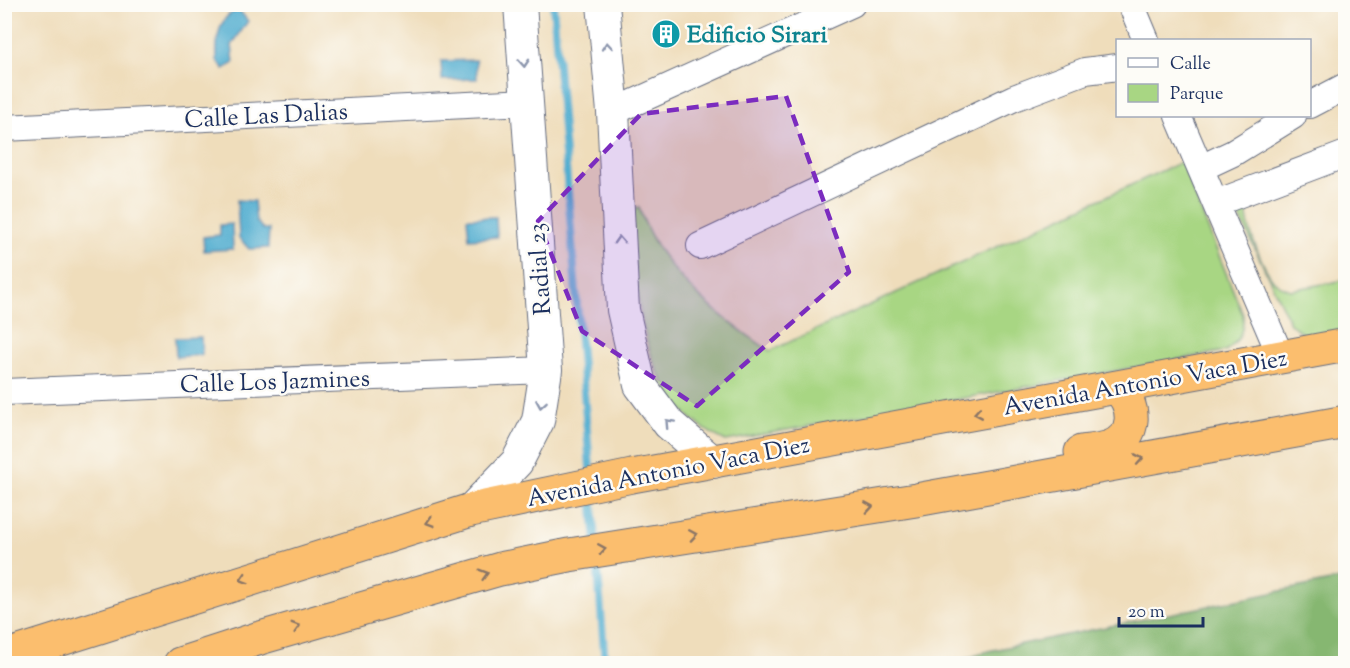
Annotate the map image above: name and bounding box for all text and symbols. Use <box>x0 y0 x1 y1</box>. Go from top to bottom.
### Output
building icon: Edificio Sirari <box>650 18 682 50</box>
place label: Edificio Sirari <box>687 19 827 53</box>
legend <box>1116 39 1311 117</box>
one-way arrow <box>601 41 614 50</box>
text: Calle <box>1170 52 1211 78</box>
one-way arrow <box>518 58 531 67</box>
text: Parque <box>1170 82 1223 108</box>
street label: Calle Las Dalias <box>183 96 349 138</box>
street label: Radial 23 <box>521 222 561 316</box>
one-way arrow <box>613 236 626 245</box>
street label: Avenida Antonio Vaca Diez <box>1001 342 1290 426</box>
street label: Calle Los Jazmines <box>180 363 371 403</box>
one-way arrow <box>535 399 547 408</box>
one-way arrow <box>973 406 983 419</box>
one-way arrow <box>666 419 677 430</box>
street label: Avenida Antonio Vaca Diez <box>524 429 813 517</box>
one-way arrow <box>1134 453 1144 466</box>
one-way arrow <box>864 502 873 514</box>
one-way arrow <box>425 515 436 527</box>
one-way arrow <box>687 529 697 542</box>
one-way arrow <box>597 544 606 556</box>
one-way arrow <box>478 569 489 581</box>
one-way arrow <box>239 572 250 584</box>
scale bar <box>1119 590 1203 628</box>
text: 20 m <box>1128 600 1165 626</box>
one-way arrow <box>291 622 301 634</box>

